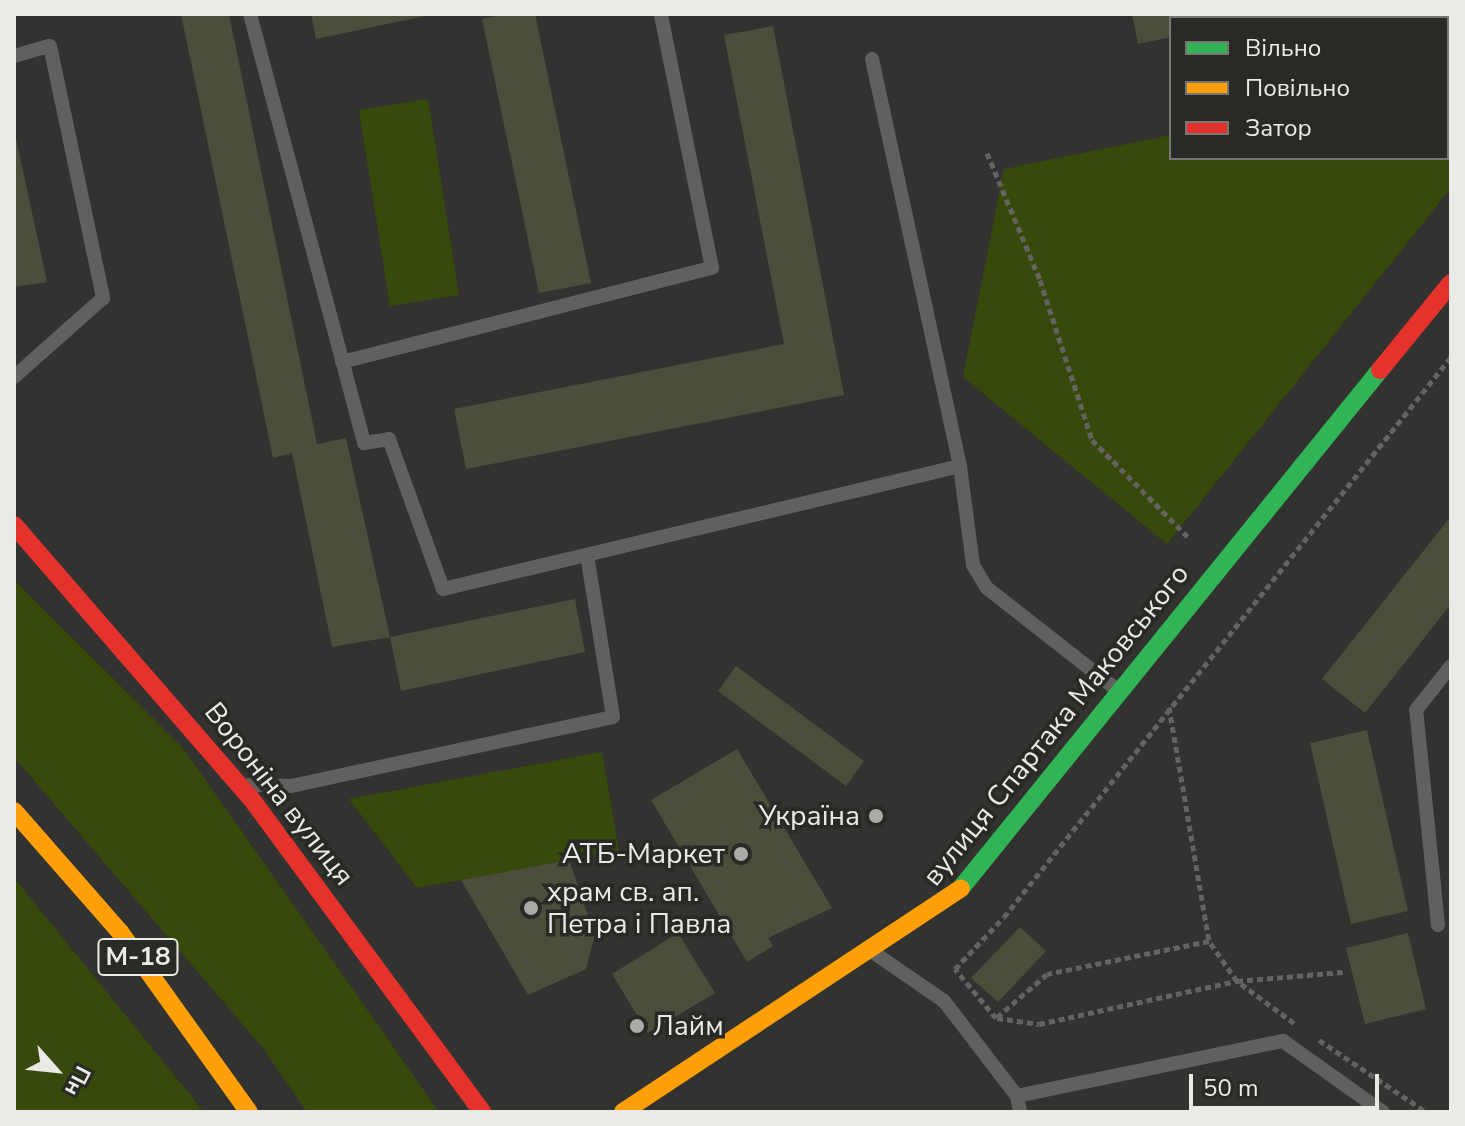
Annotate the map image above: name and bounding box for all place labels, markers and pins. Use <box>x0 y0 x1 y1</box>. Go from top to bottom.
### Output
place label: Україна <box>759 799 860 833</box>
marker: Україна <box>867 807 885 825</box>
place label: АТБ-Маркет <box>562 837 725 871</box>
marker: АТБ-Маркет <box>732 845 750 863</box>
place label: храм св. ап. Петра і Павла <box>547 875 731 941</box>
marker: храм св. ап. Петра і Павла <box>522 899 540 917</box>
place label: Лайм <box>653 1009 724 1043</box>
marker: Лайм <box>628 1017 646 1035</box>

